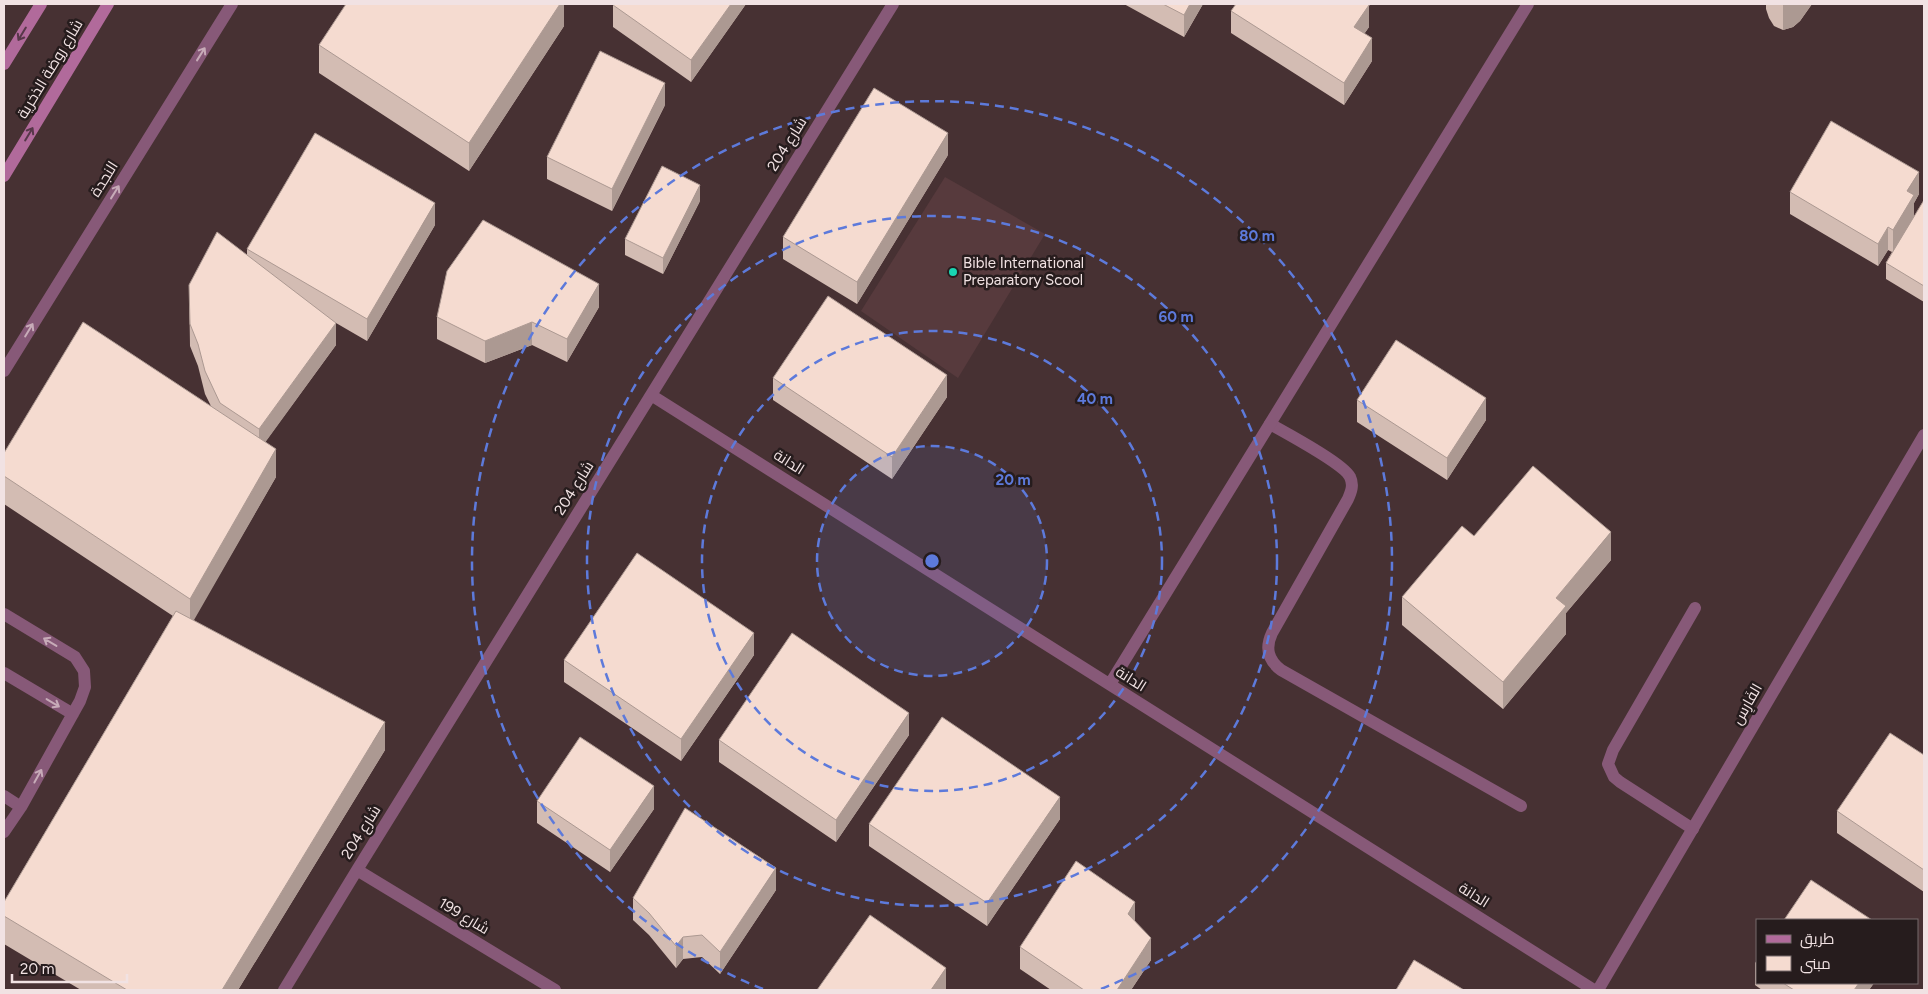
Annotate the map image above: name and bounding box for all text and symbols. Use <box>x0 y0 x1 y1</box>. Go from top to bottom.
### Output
street label: شارع روضة الذخرية <box>13 16 88 123</box>
one-way arrow <box>17 27 27 41</box>
one-way arrow <box>196 47 206 61</box>
street label: شارع 204 <box>763 114 812 175</box>
one-way arrow <box>24 128 34 142</box>
street label: النجدة <box>86 158 122 200</box>
one-way arrow <box>110 185 120 199</box>
text: 80 m <box>1239 227 1275 245</box>
place label: Bible International Preparatory Scool <box>963 254 1084 289</box>
marker: Bible International Preparatory Scool <box>947 266 959 278</box>
text: 60 m <box>1158 308 1194 326</box>
one-way arrow <box>25 323 35 337</box>
text: 40 m <box>1077 390 1113 408</box>
street label: الدانة <box>770 446 808 478</box>
street label: شارع 204 <box>550 458 599 519</box>
text: 20 m <box>995 471 1031 489</box>
centre of rings <box>923 552 941 570</box>
one-way arrow <box>43 637 57 647</box>
street label: الدانة <box>1112 663 1150 695</box>
street label: الفَارِس <box>1728 680 1767 728</box>
one-way arrow <box>46 698 60 708</box>
one-way arrow <box>34 769 44 784</box>
street label: شارع 204 <box>337 802 386 863</box>
street label: الدانة <box>1455 879 1493 911</box>
street label: شارع 199 <box>434 894 493 940</box>
legend <box>1756 919 1918 984</box>
text: طريق <box>1800 930 1834 949</box>
scale bar <box>12 952 128 984</box>
text: مبنى <box>1800 955 1831 974</box>
text: 20 m <box>20 960 54 978</box>

